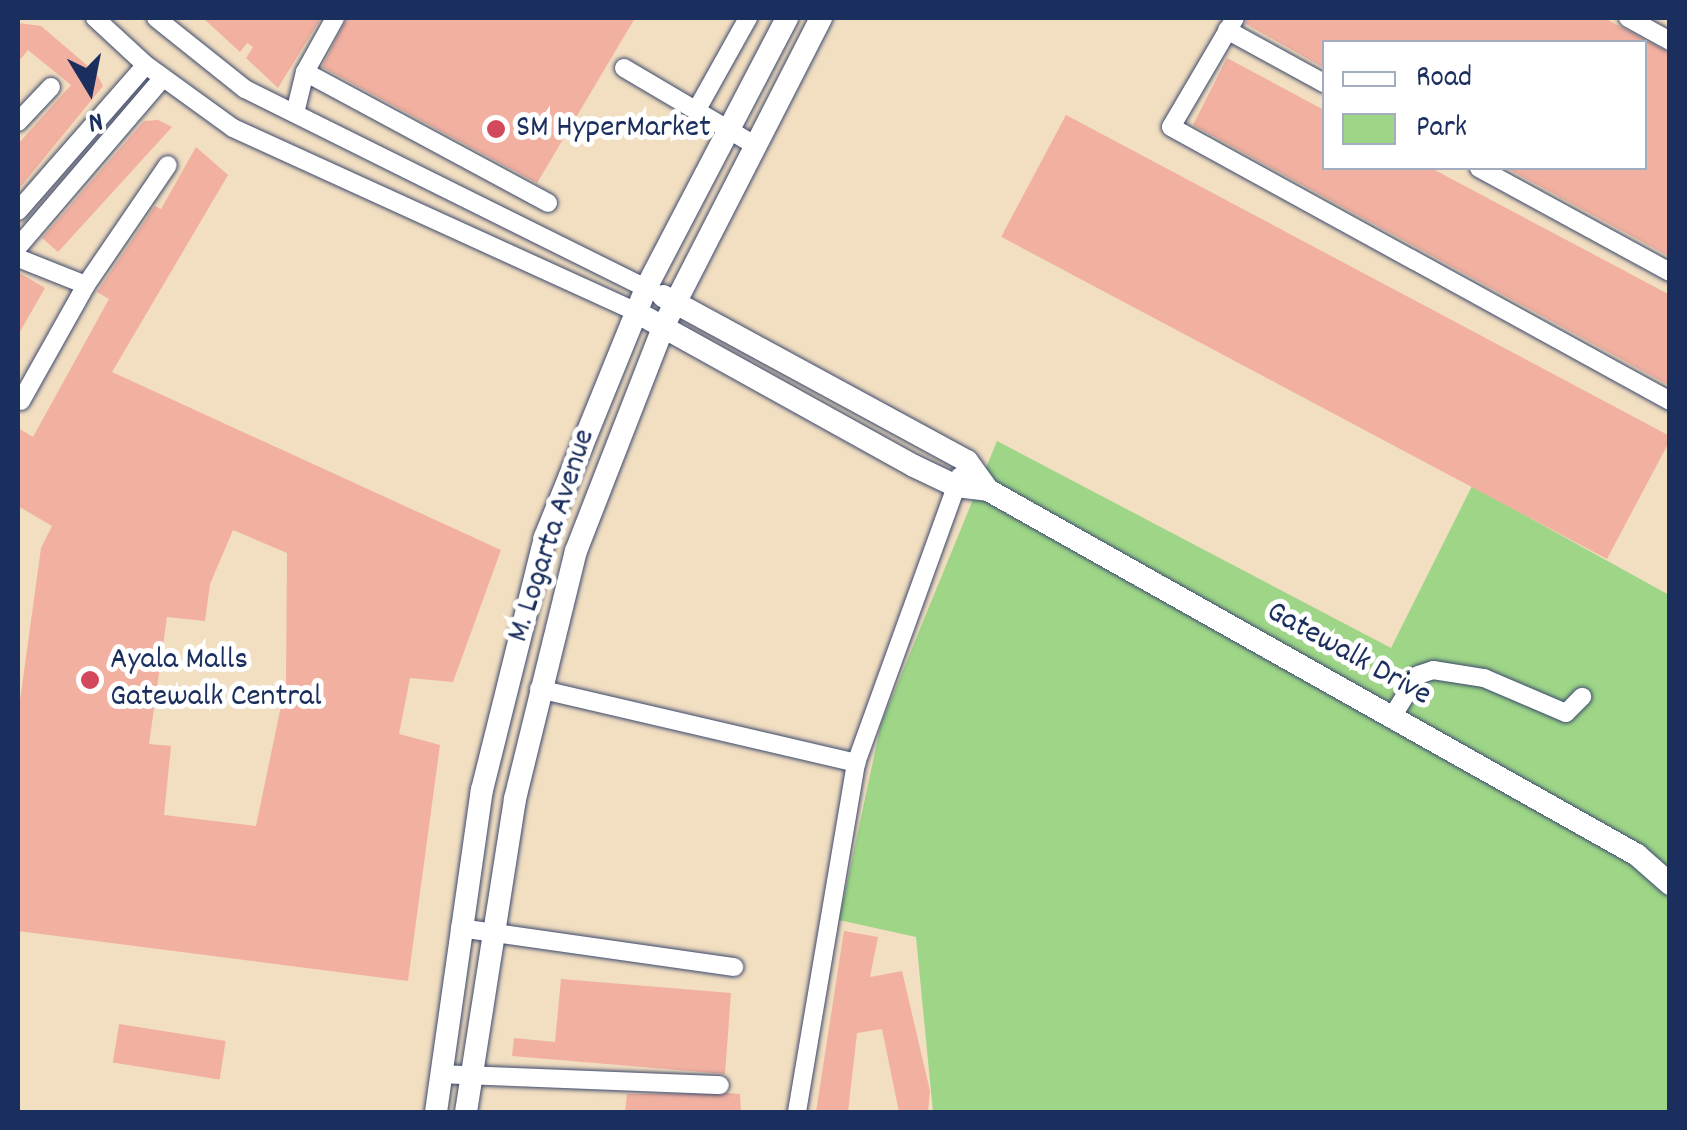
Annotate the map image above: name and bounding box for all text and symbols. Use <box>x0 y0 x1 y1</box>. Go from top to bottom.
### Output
north arrow <box>40 40 140 140</box>
legend <box>1322 40 1647 170</box>
text: Road <box>1416 58 1472 101</box>
text: N <box>85 99 105 140</box>
text: Park <box>1416 108 1467 151</box>
place label: SM HyperMarket <box>516 110 711 148</box>
marker: SM HyperMarket <box>485 118 507 140</box>
street label: M. Logarta Avenue <box>501 425 605 647</box>
street label: Gatewalk Drive <box>1259 594 1437 716</box>
place label: Ayala Malls Gatewalk Central <box>110 643 322 718</box>
marker: Ayala Malls Gatewalk Central <box>79 669 101 691</box>

